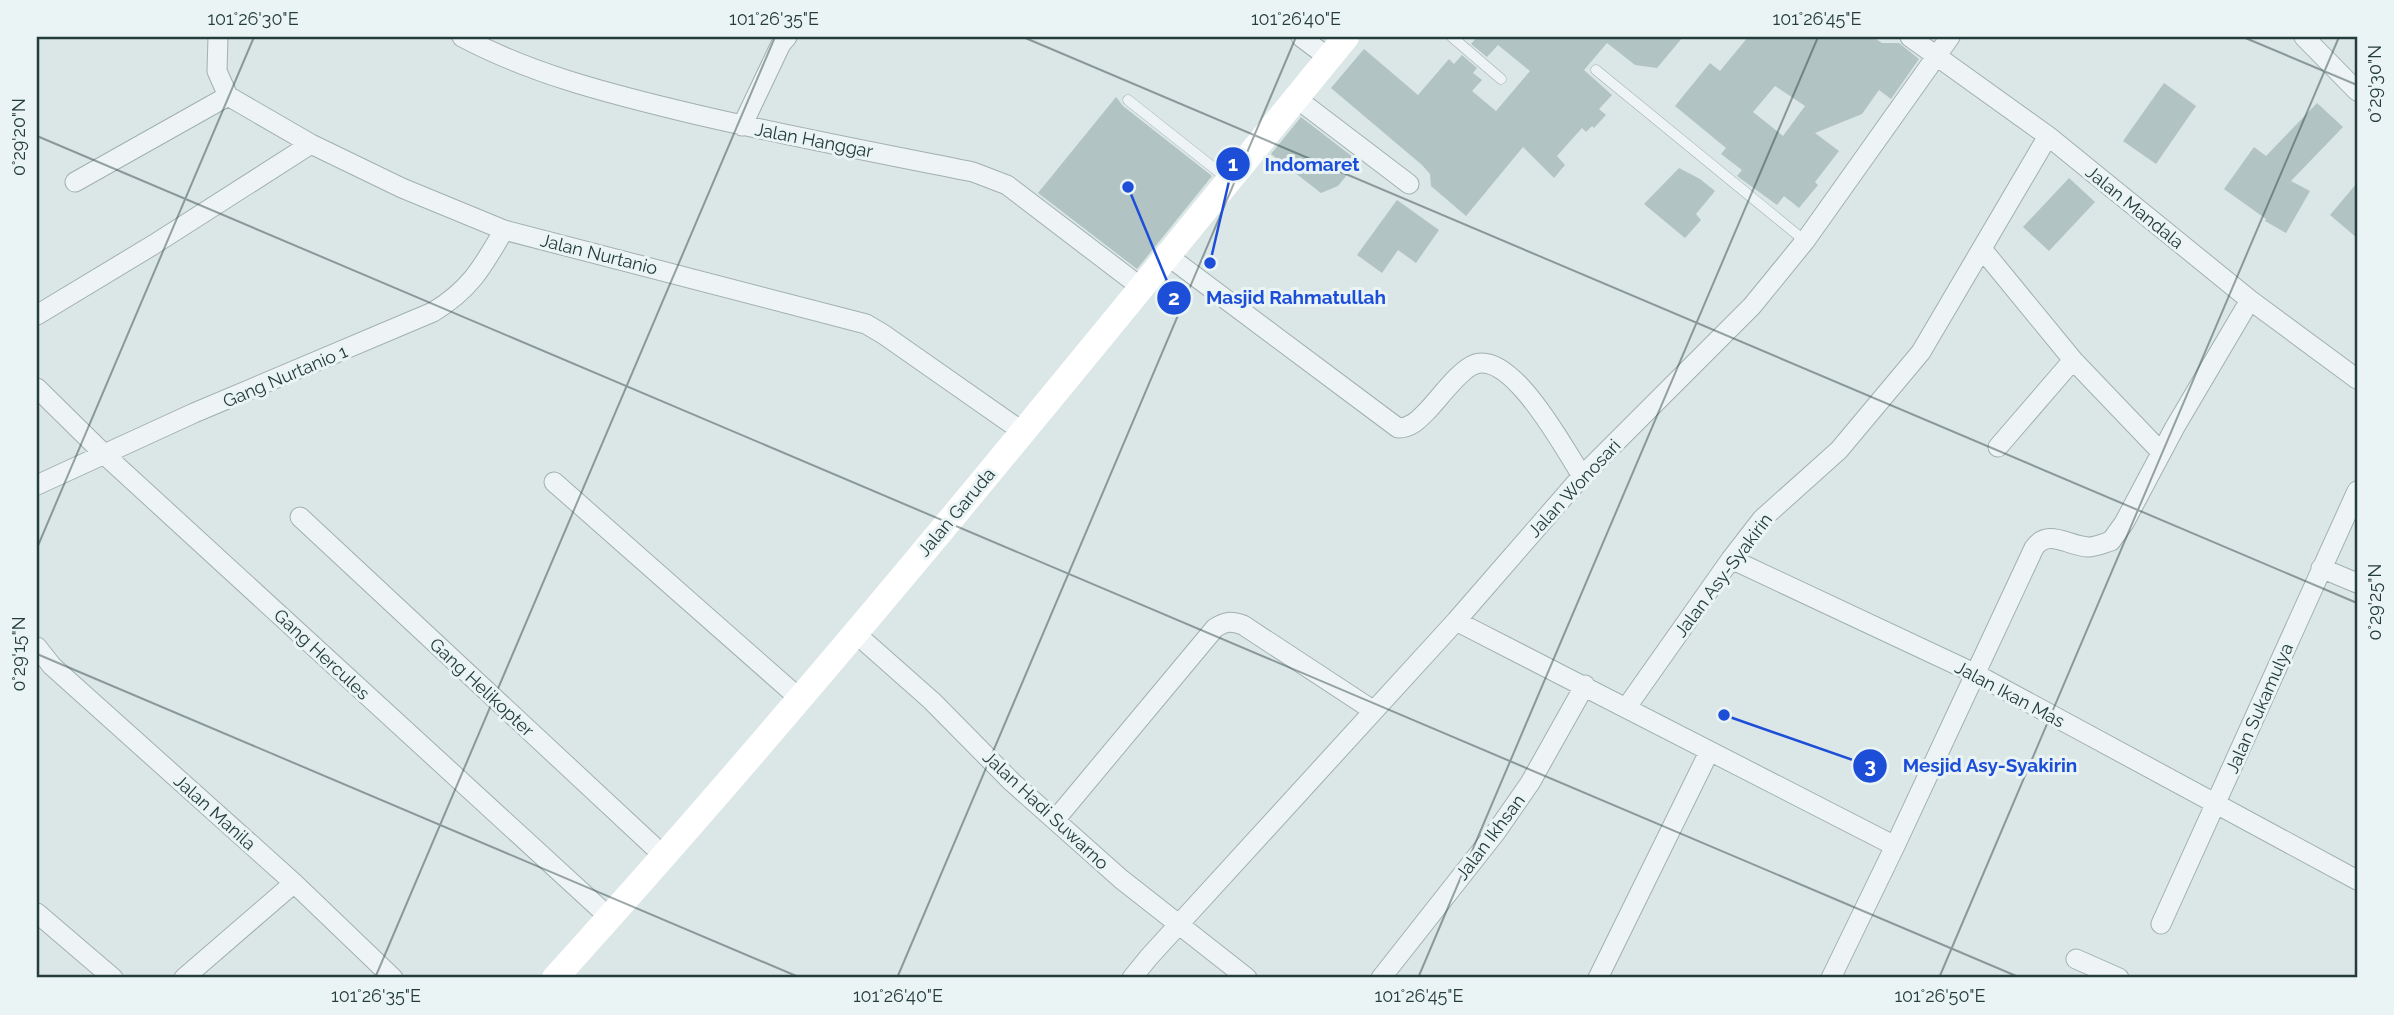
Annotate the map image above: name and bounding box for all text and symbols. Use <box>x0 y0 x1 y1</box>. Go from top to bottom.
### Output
text: 101°26'30"E <box>207 8 299 29</box>
text: 101°26'35"E <box>729 8 819 29</box>
text: 101°26'40"E <box>1251 8 1341 29</box>
text: 101°26'45"E <box>1772 8 1862 29</box>
text: 0°29'30"N <box>2364 45 2385 123</box>
text: 0°29'20"N <box>8 98 29 176</box>
street label: Jalan Hanggar <box>753 118 876 162</box>
callout: Indomaret <box>1215 144 1373 184</box>
text: 1 <box>1228 151 1238 176</box>
text: Indomaret <box>1264 153 1360 175</box>
street label: Jalan Mandala <box>2082 161 2188 253</box>
street label: Jalan Nurtanio <box>538 229 660 279</box>
callout: Masjid Rahmatullah <box>1157 278 1400 318</box>
text: 2 <box>1168 285 1180 310</box>
text: Masjid Rahmatullah <box>1206 286 1386 308</box>
street label: Gang Nurtanio 1 <box>220 340 351 412</box>
street label: Jalan Wonosari <box>1523 435 1625 541</box>
street label: Jalan Garuda <box>913 464 999 560</box>
street label: Jalan Asy-Syakirin <box>1670 509 1776 641</box>
text: 0°29'25"N <box>2364 564 2385 640</box>
street label: Gang Hercules <box>270 604 374 704</box>
text: 0°29'15"N <box>8 616 29 692</box>
street label: Gang Helikopter <box>426 633 539 741</box>
street label: Jalan Sukamulya <box>2221 640 2297 776</box>
street label: Jalan Ikan Mas <box>1952 656 2069 732</box>
street label: Jalan Hadi Suwarno <box>979 746 1113 874</box>
callout: Mesjid Asy-Syakirin <box>1853 746 2091 786</box>
text: 3 <box>1864 753 1876 778</box>
text: Mesjid Asy-Syakirin <box>1903 754 2077 776</box>
street label: Jalan Manila <box>170 770 260 854</box>
street label: Jalan Ikhsan <box>1451 790 1529 884</box>
text: 101°26'35"E <box>331 985 421 1006</box>
text: 101°26'40"E <box>853 985 943 1006</box>
text: 101°26'45"E <box>1374 985 1464 1006</box>
text: 101°26'50"E <box>1894 985 1986 1006</box>

